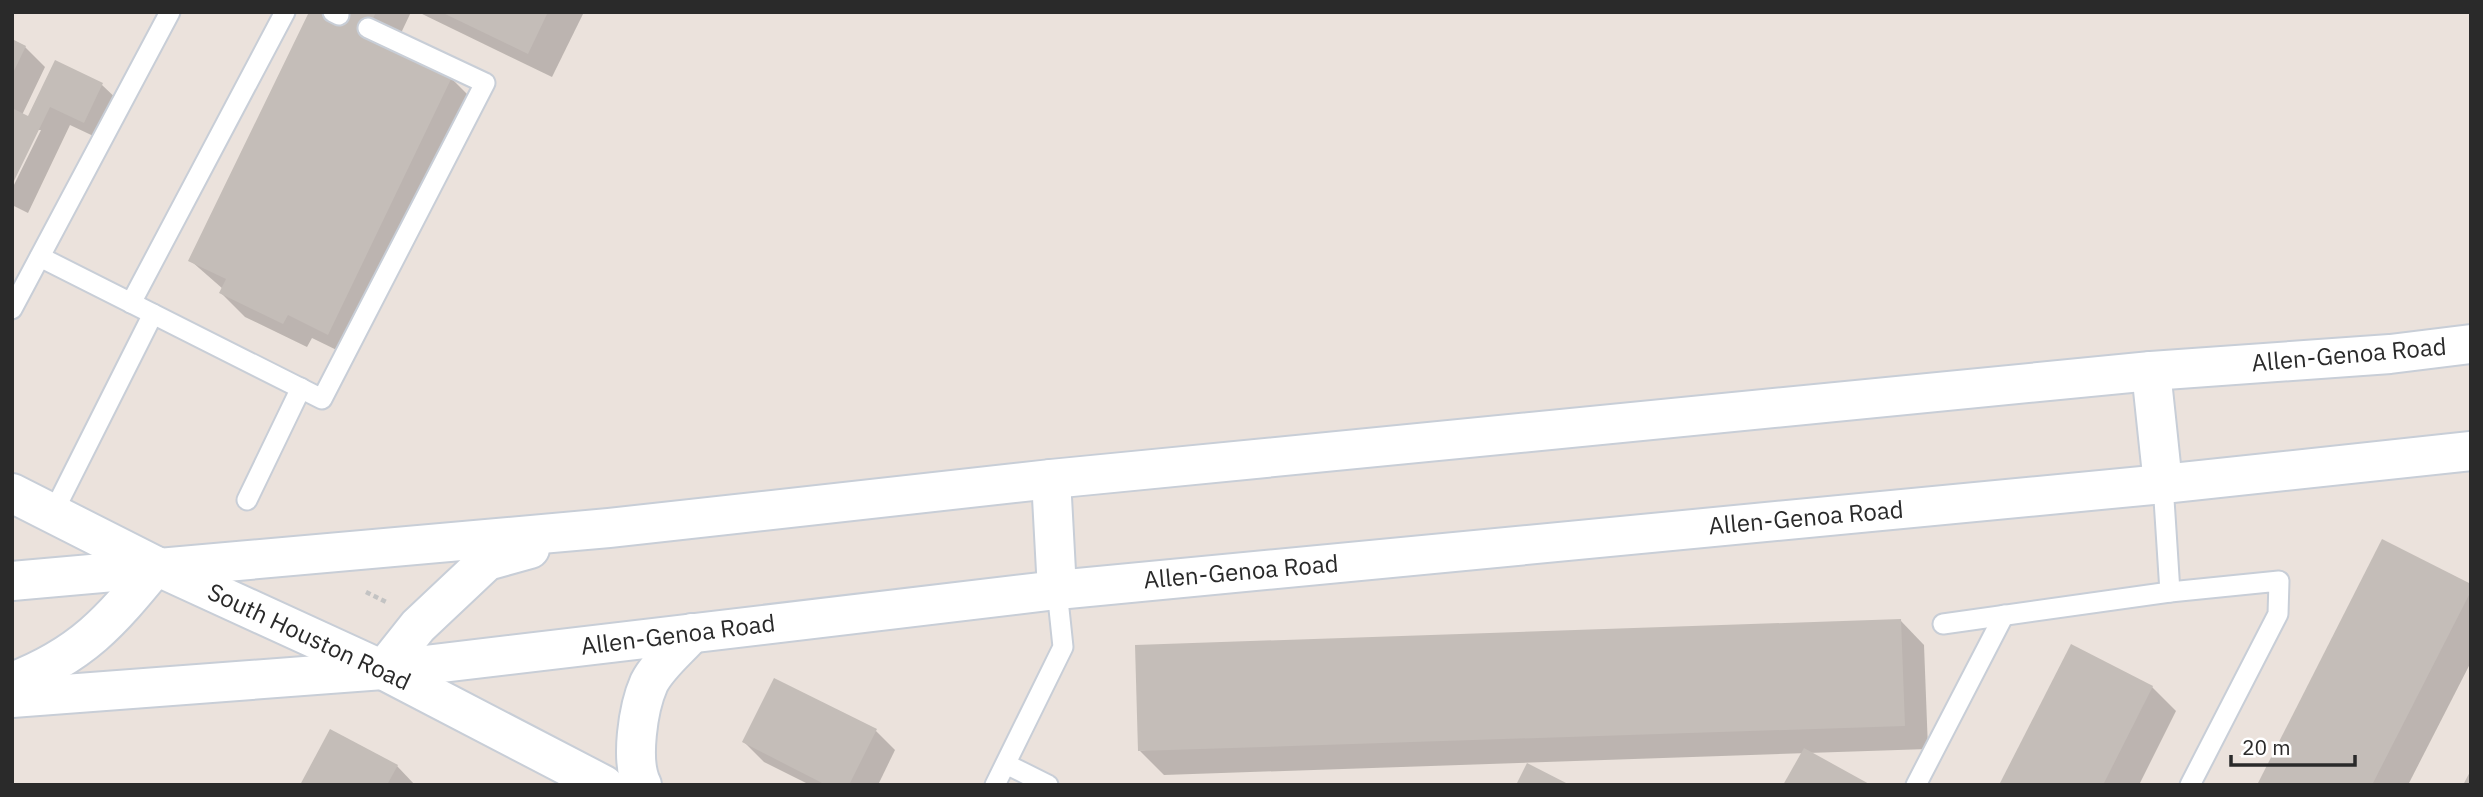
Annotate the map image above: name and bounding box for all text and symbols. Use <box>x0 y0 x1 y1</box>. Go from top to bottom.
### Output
street label: Allen-Genoa Road <box>2250 330 2448 378</box>
street label: Allen-Genoa Road <box>1707 493 1905 541</box>
street label: Allen-Genoa Road <box>1142 547 1340 595</box>
street label: South Houston Road <box>203 575 416 697</box>
street label: Allen-Genoa Road <box>579 606 777 662</box>
scale bar <box>2231 724 2355 768</box>
text: 20 m <box>2242 733 2291 761</box>

